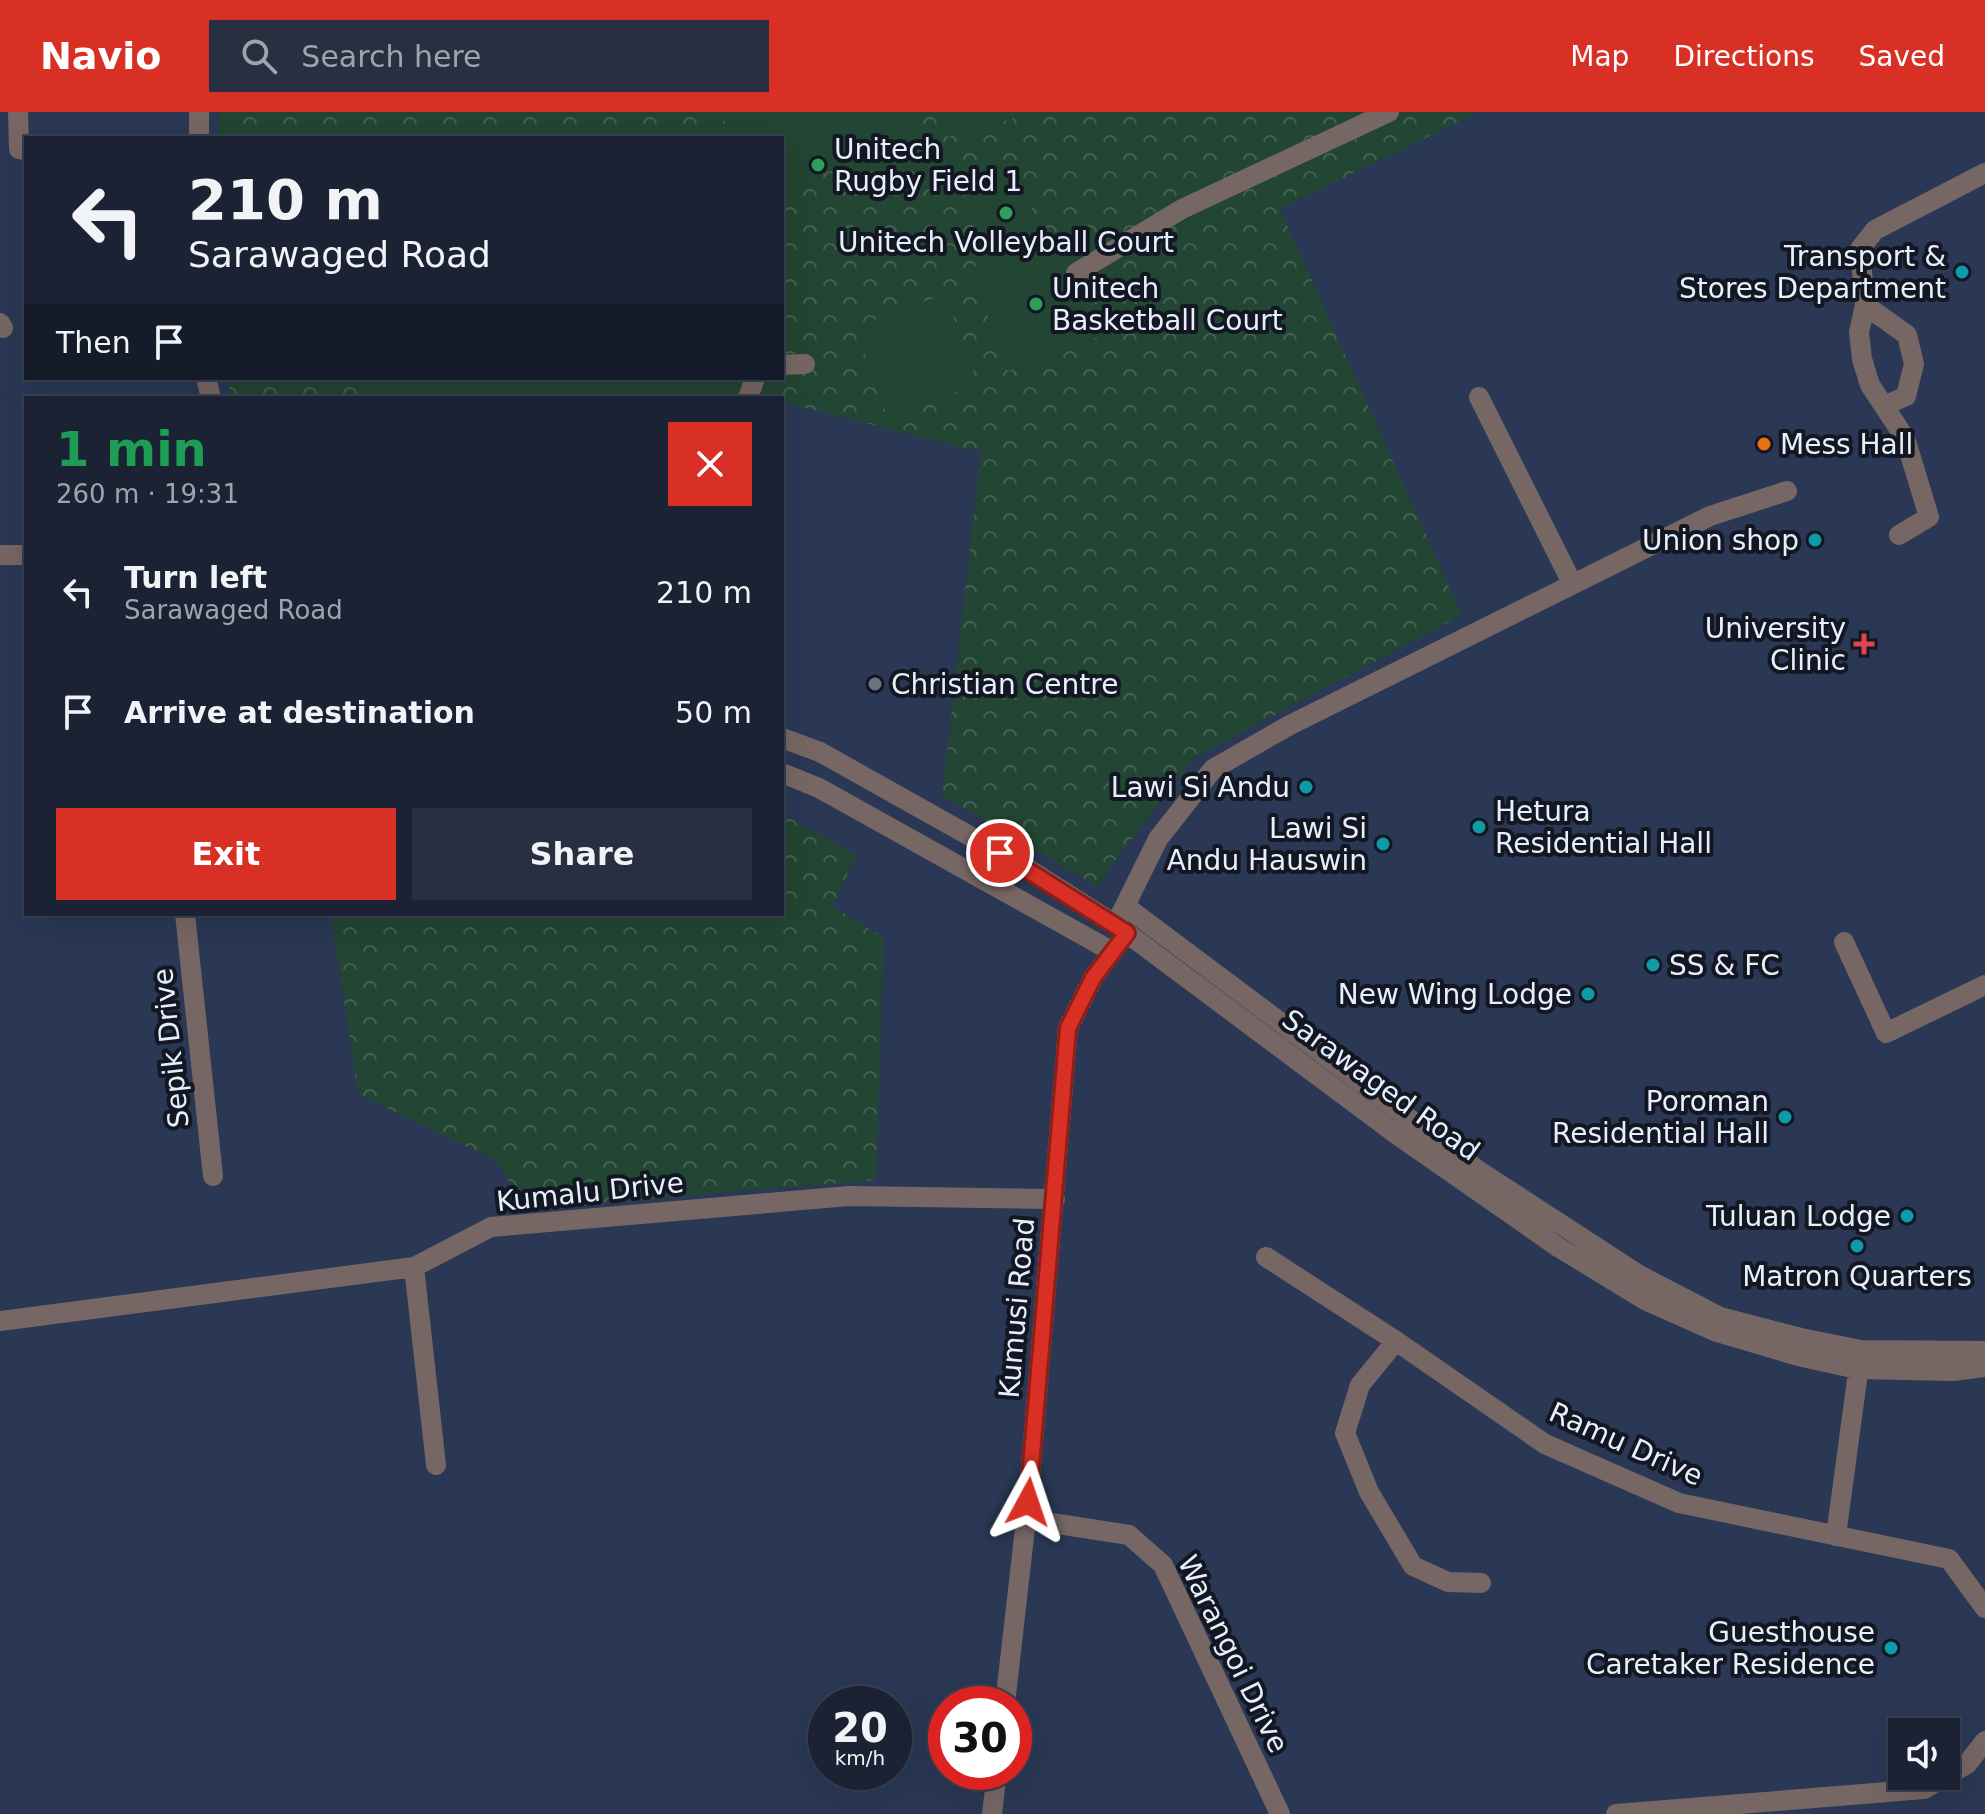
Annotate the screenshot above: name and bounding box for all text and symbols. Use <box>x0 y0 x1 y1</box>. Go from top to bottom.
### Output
search box <box>209 20 769 92</box>
text: Navio <box>40 34 161 78</box>
icon: search <box>237 34 281 78</box>
text: Search here <box>301 39 482 74</box>
text: Map <box>1570 40 1629 73</box>
text: Directions <box>1673 40 1814 73</box>
text: Saved <box>1858 40 1945 73</box>
place label: Unitech Rugby Field 1 <box>834 133 1022 198</box>
marker: Unitech Rugby Field 1 <box>809 156 827 174</box>
text: 210 m <box>188 167 383 232</box>
icon: left <box>56 168 160 272</box>
marker: Unitech Volleyball Court <box>997 204 1015 222</box>
place label: Unitech Volleyball Court <box>838 226 1174 259</box>
text: Sarawaged Road <box>188 234 491 275</box>
place label: Transport & Stores Department <box>1679 240 1946 305</box>
marker: Transport & Stores Department <box>1953 263 1971 281</box>
place label: Unitech Basketball Court <box>1052 272 1283 337</box>
marker: Unitech Basketball Court <box>1027 295 1045 313</box>
icon: arrive <box>147 320 191 364</box>
text: Then <box>56 325 131 360</box>
text: 1 min <box>56 421 207 477</box>
button: close <box>668 422 752 506</box>
place label: Mess Hall <box>1780 428 1913 461</box>
marker: Mess Hall <box>1755 435 1773 453</box>
text: 260 m · 19:31 <box>56 479 239 509</box>
place label: Union shop <box>1642 524 1799 557</box>
marker: Union shop <box>1806 531 1824 549</box>
text: Turn left <box>124 560 267 595</box>
icon: left <box>56 570 100 614</box>
text: 210 m <box>656 575 752 610</box>
text: Sarawaged Road <box>124 595 343 625</box>
place label: University Clinic <box>1705 612 1846 677</box>
marker: University Clinic <box>1853 633 1875 655</box>
place label: Christian Centre <box>891 668 1118 701</box>
marker: Christian Centre <box>866 675 884 693</box>
icon: arrive <box>56 690 100 734</box>
text: Arrive at destination <box>124 695 475 730</box>
text: 50 m <box>675 695 752 730</box>
place label: Lawi Si Andu <box>1111 771 1290 804</box>
marker: Lawi Si Andu <box>1297 778 1315 796</box>
place label: Hetura Residential Hall <box>1495 795 1712 860</box>
button: Exit <box>56 808 396 900</box>
button: Share <box>412 808 752 900</box>
place label: Lawi Si Andu Hauswin <box>1167 812 1367 877</box>
marker: Hetura Residential Hall <box>1470 818 1488 836</box>
pin <box>966 819 1034 887</box>
icon: arrive <box>978 831 1022 875</box>
marker: Lawi Si Andu Hauswin <box>1374 835 1392 853</box>
place label: SS & FC <box>1669 949 1780 982</box>
marker: SS & FC <box>1644 956 1662 974</box>
street label: Sepik Drive <box>146 967 196 1129</box>
place label: New Wing Lodge <box>1338 978 1572 1011</box>
marker: New Wing Lodge <box>1579 985 1597 1003</box>
street label: Sarawaged Road <box>1276 1002 1486 1168</box>
place label: Poroman Residential Hall <box>1552 1085 1769 1150</box>
marker: Poroman Residential Hall <box>1776 1108 1794 1126</box>
street label: Kumalu Drive <box>495 1166 685 1218</box>
place label: Tuluan Lodge <box>1705 1200 1891 1233</box>
marker: Tuluan Lodge <box>1898 1207 1916 1225</box>
street label: Kumusi Road <box>993 1216 1041 1400</box>
marker: Matron Quarters <box>1848 1237 1866 1255</box>
place label: Matron Quarters <box>1742 1260 1972 1293</box>
street label: Ramu Drive <box>1544 1395 1708 1493</box>
position arrow <box>986 1460 1070 1544</box>
street label: Warangoi Drive <box>1171 1550 1295 1758</box>
place label: Guesthouse Caretaker Residence <box>1586 1616 1875 1681</box>
marker: Guesthouse Caretaker Residence <box>1882 1639 1900 1657</box>
speed limit sign: 30 <box>928 1686 1032 1790</box>
text: 20 <box>832 1705 888 1751</box>
map controls <box>1888 1718 1960 1790</box>
button: sound <box>1888 1718 1960 1790</box>
text: km/h <box>835 1746 885 1770</box>

